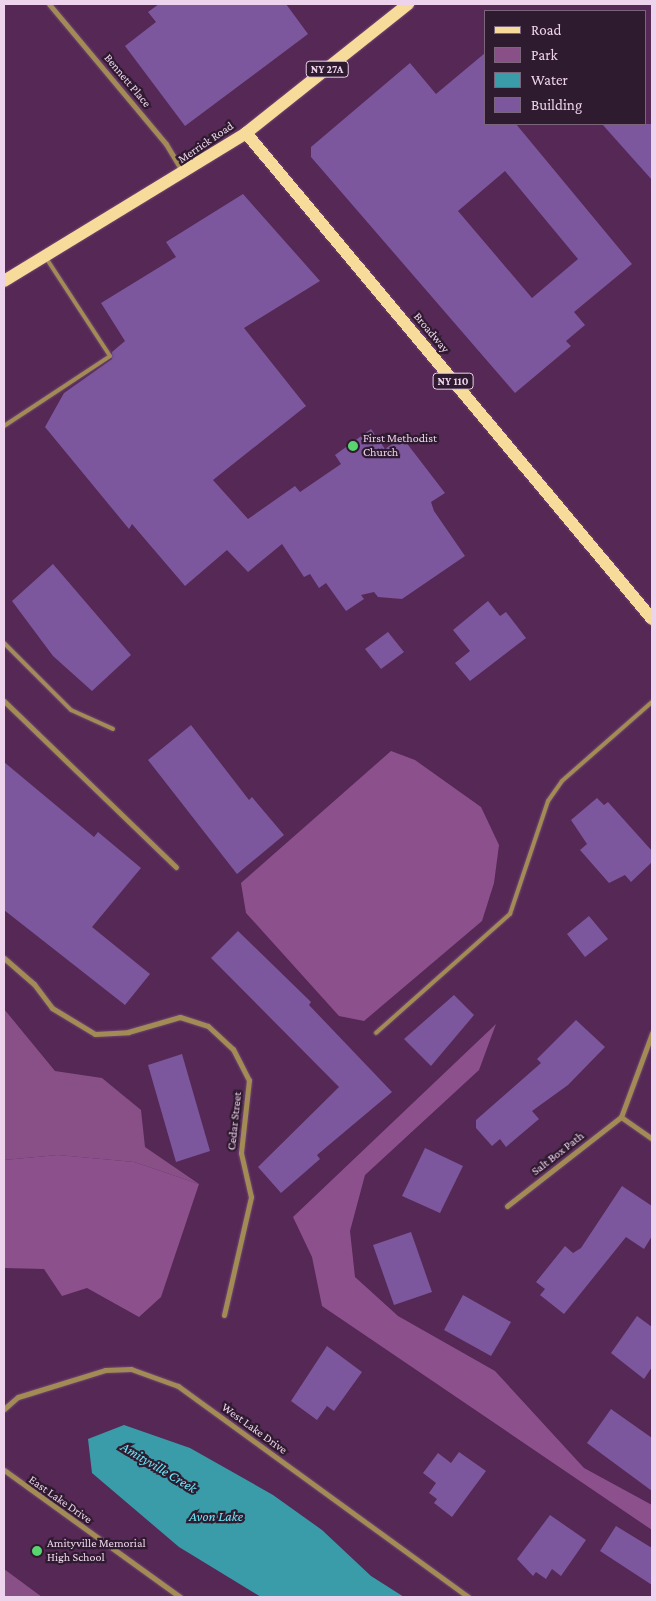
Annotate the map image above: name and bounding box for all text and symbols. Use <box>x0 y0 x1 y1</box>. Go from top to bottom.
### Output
legend <box>483 10 646 125</box>
text: Road <box>531 22 561 38</box>
text: Park <box>531 47 558 63</box>
street label: Bennett Place <box>101 51 153 111</box>
road number: NY 27A <box>304 61 350 78</box>
text: Water <box>531 72 568 88</box>
text: Building <box>531 97 582 113</box>
street label: Merrick Road <box>175 119 237 167</box>
street label: Broadway <box>410 310 452 356</box>
road number: NY 110 <box>432 372 474 390</box>
place label: First Methodist Church <box>363 432 437 460</box>
marker: First Methodist Church <box>347 440 359 452</box>
street label: Cedar Street <box>225 1091 245 1151</box>
street label: Salt Box Path <box>529 1129 587 1179</box>
street label: West Lake Drive <box>218 1400 290 1458</box>
water label: Amityville Creek <box>118 1438 200 1496</box>
street label: East Lake Drive <box>26 1473 94 1527</box>
water label: Avon Lake <box>189 1508 243 1524</box>
place label: Amityville Memorial High School <box>47 1537 146 1565</box>
marker: Amityville Memorial High School <box>31 1545 43 1557</box>

